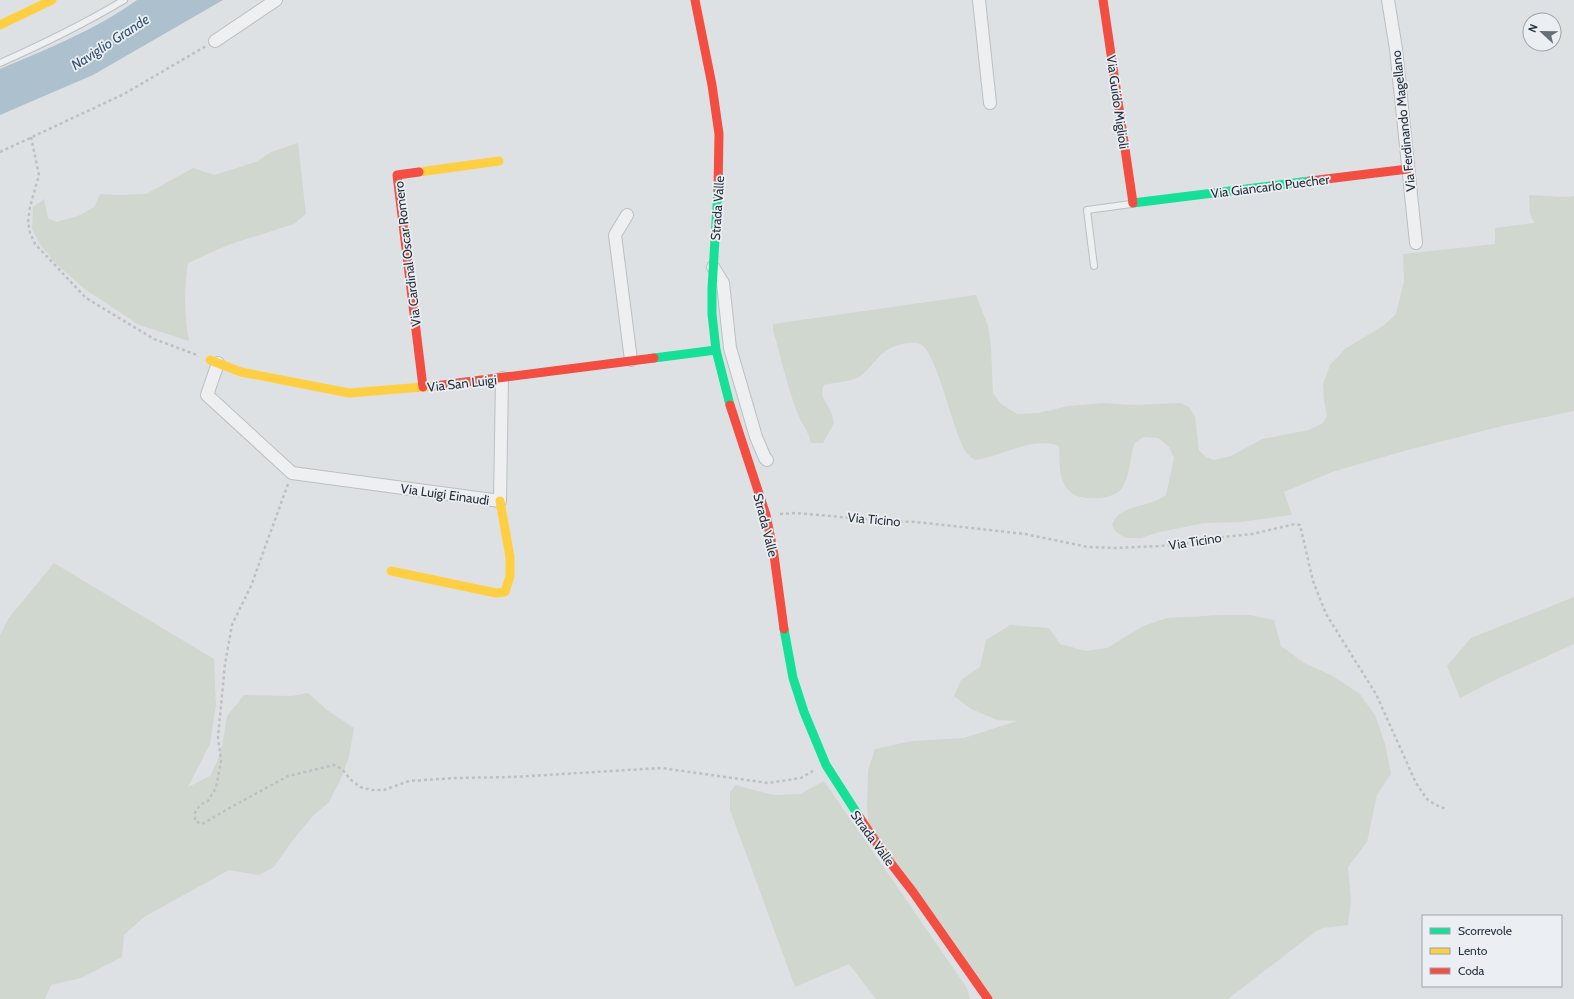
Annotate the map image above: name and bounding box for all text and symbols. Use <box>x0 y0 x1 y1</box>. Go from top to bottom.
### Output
water label: Naviglio Grande <box>68 10 153 74</box>
north arrow <box>1522 12 1562 52</box>
text: N <box>1525 22 1541 34</box>
street label: Via Ferdinando Magellano <box>1388 50 1418 192</box>
street label: Via Guido Miglioli <box>1104 54 1132 150</box>
street label: Via Giancarlo Puecher <box>1210 171 1331 201</box>
street label: Strada Valle <box>707 175 727 241</box>
street label: Via Cardinal Oscar Romero <box>390 180 424 328</box>
street label: Via San Luigi <box>426 371 498 395</box>
street label: Via Luigi Einaudi <box>400 480 490 508</box>
street label: Strada Valle <box>750 492 782 559</box>
street label: Via Ticino <box>847 509 901 529</box>
street label: Via Ticino <box>1168 529 1222 553</box>
street label: Strada Valle <box>847 807 899 869</box>
legend <box>1422 915 1562 987</box>
text: Scorrevole <box>1458 923 1512 938</box>
text: Lento <box>1458 943 1488 958</box>
text: Coda <box>1458 963 1484 978</box>

